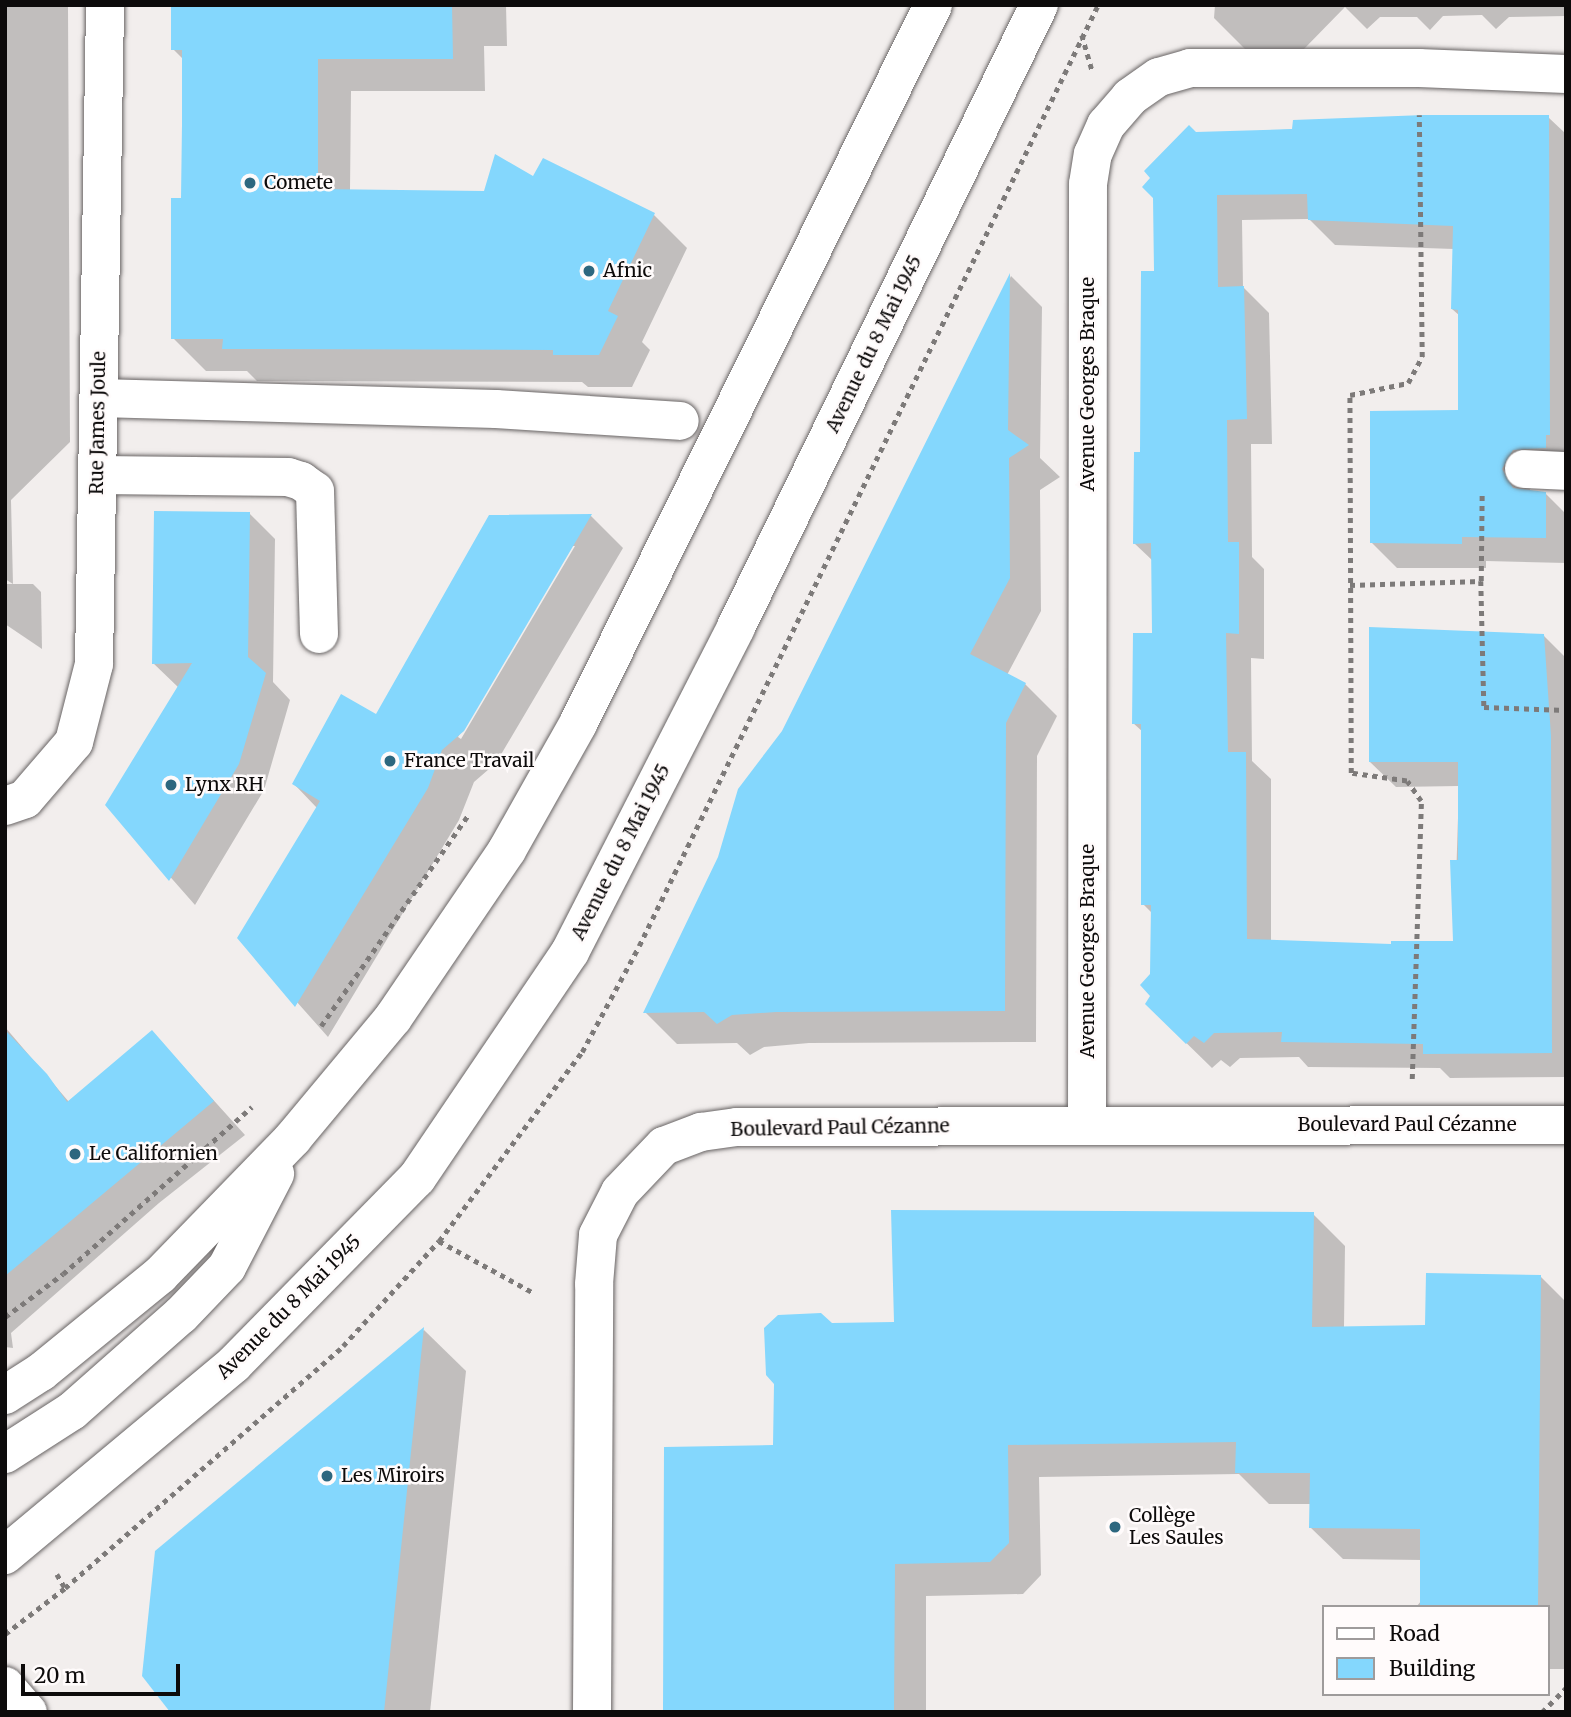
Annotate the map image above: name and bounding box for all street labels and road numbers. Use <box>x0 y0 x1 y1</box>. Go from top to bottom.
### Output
street label: Avenue du 8 Mai 1945 <box>821 252 927 436</box>
street label: Avenue Georges Braque <box>1077 277 1099 491</box>
street label: Rue James Joule <box>85 351 111 495</box>
street label: Avenue du 8 Mai 1945 <box>567 760 675 944</box>
street label: Avenue Georges Braque <box>1077 844 1099 1058</box>
street label: Boulevard Paul Cézanne <box>1297 1114 1517 1136</box>
street label: Boulevard Paul Cézanne <box>730 1115 950 1141</box>
street label: Avenue du 8 Mai 1945 <box>212 1230 366 1384</box>

